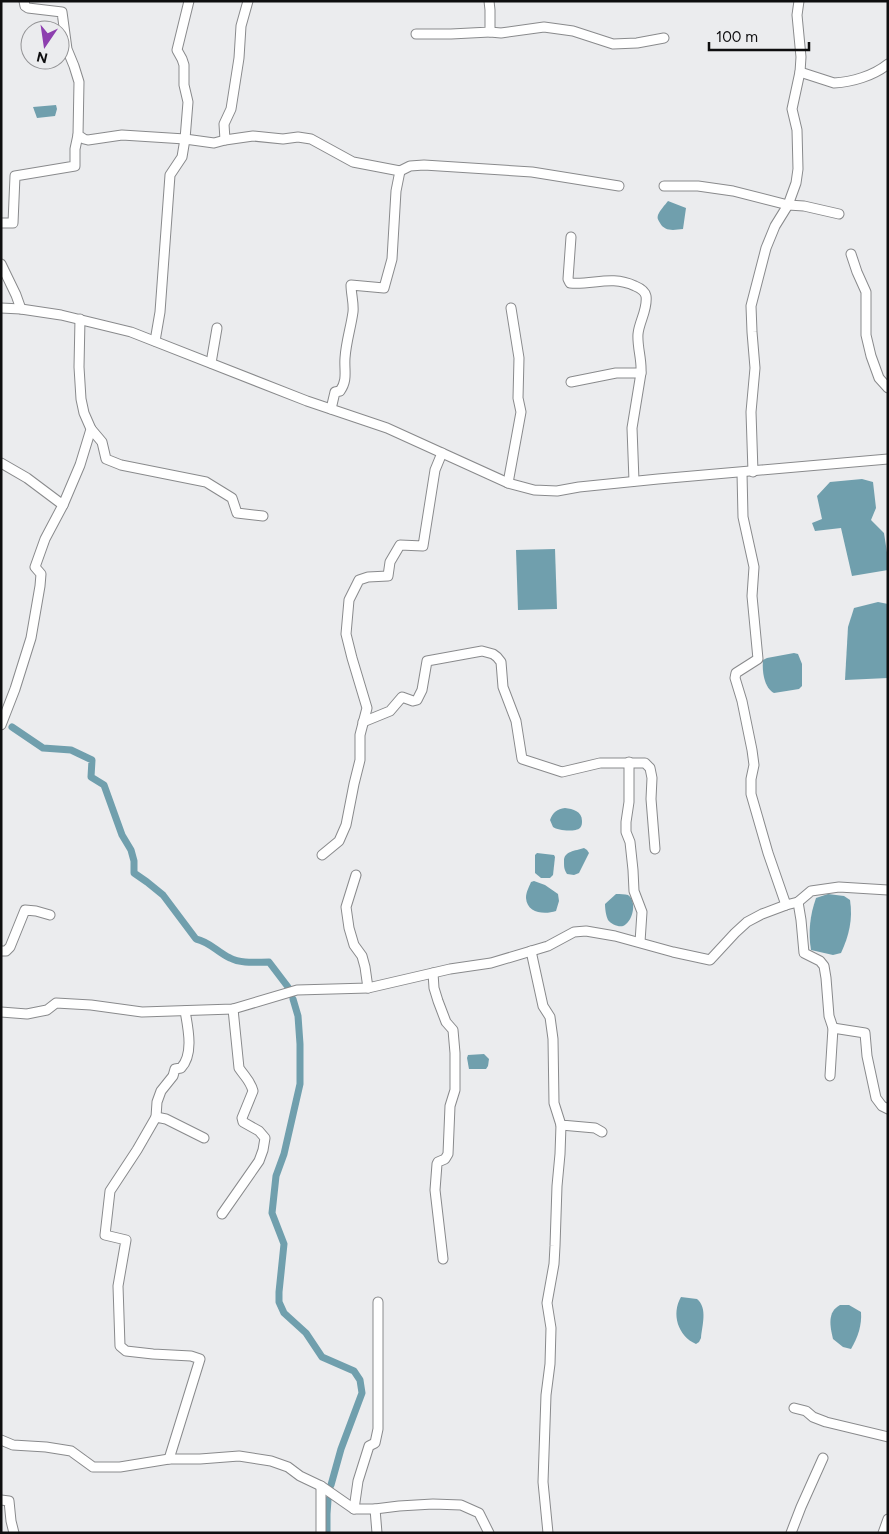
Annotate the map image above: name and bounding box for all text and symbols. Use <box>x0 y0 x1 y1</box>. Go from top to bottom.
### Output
north arrow <box>20 20 70 70</box>
scale bar <box>709 20 809 52</box>
text: 100 m <box>716 28 758 46</box>
text: N <box>35 48 49 67</box>

